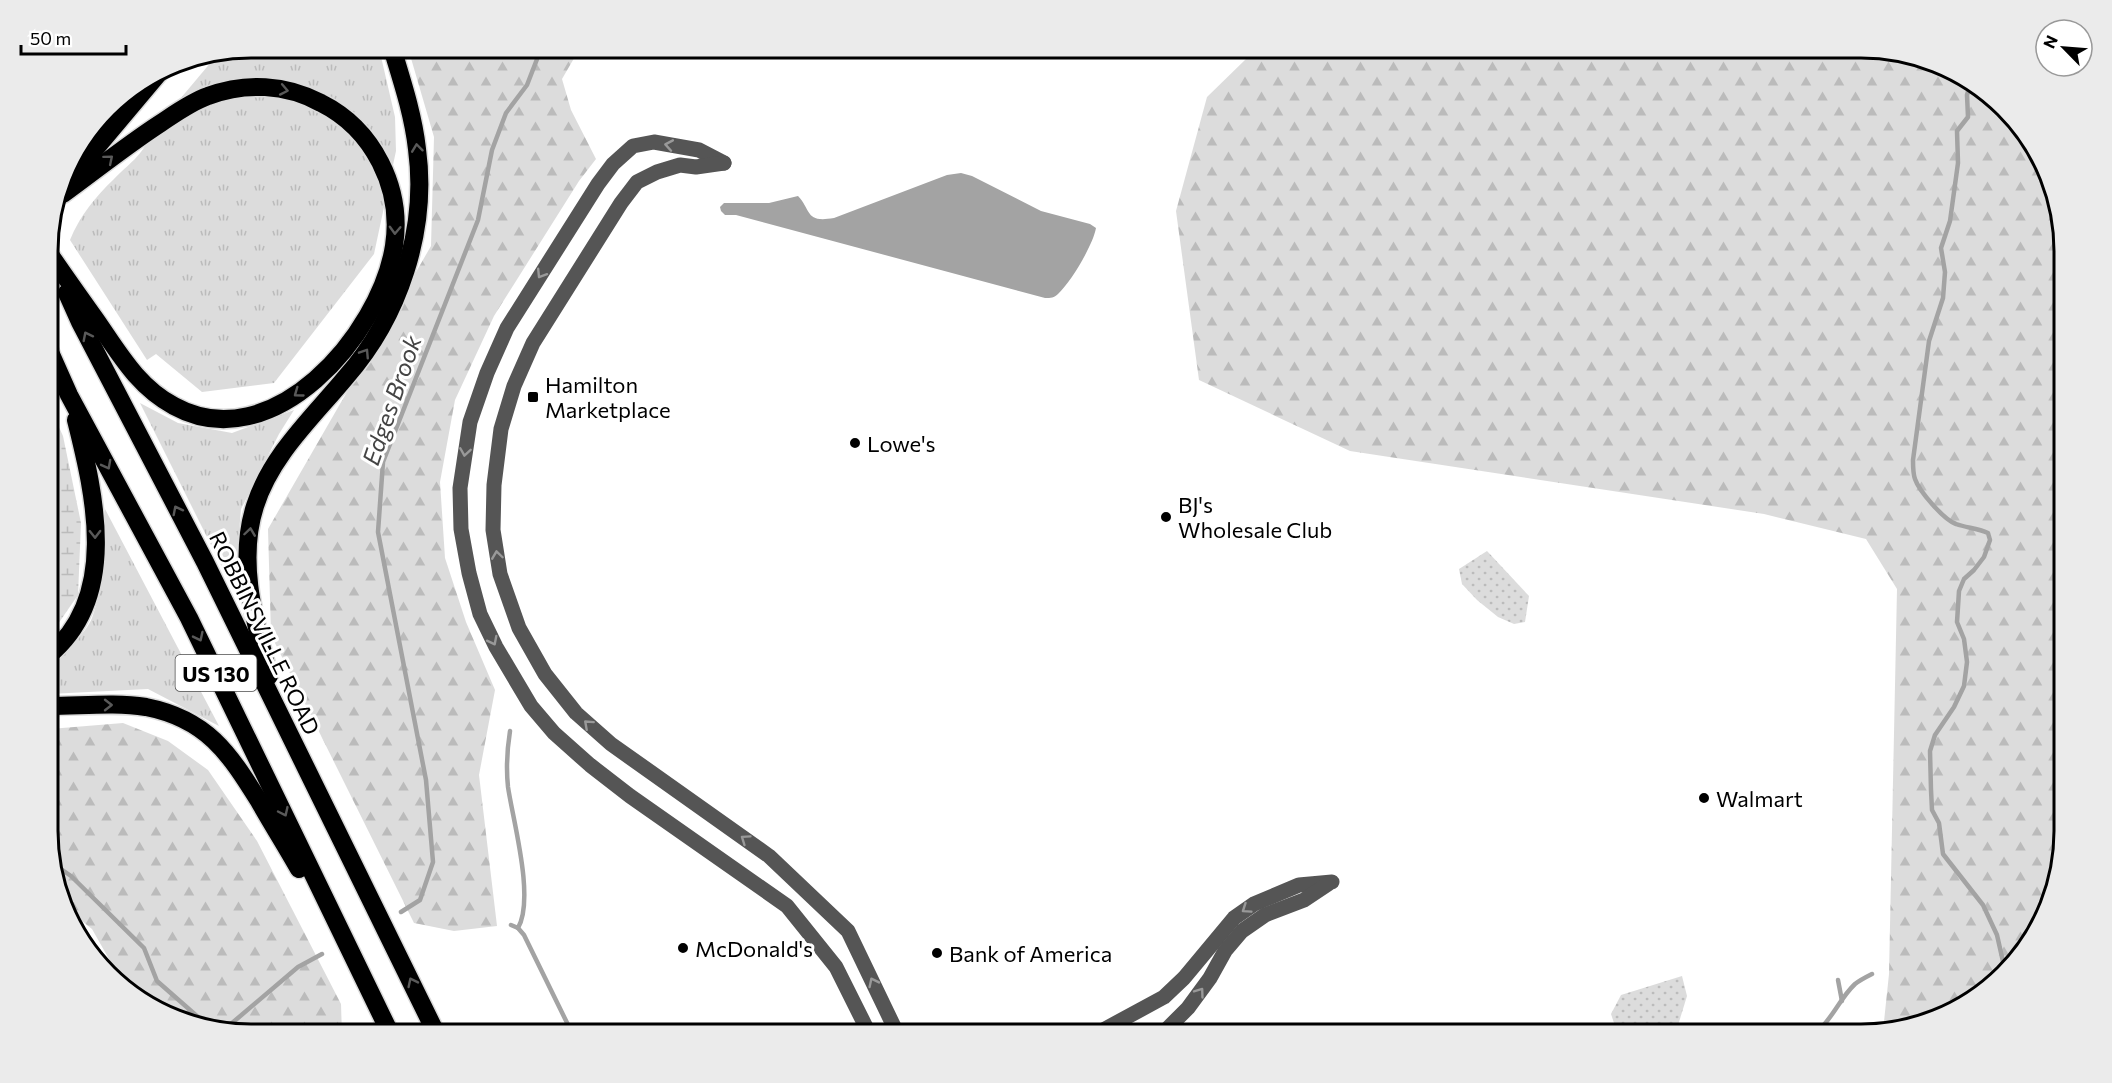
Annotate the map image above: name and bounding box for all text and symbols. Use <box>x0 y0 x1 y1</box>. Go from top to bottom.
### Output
scale bar <box>21 18 126 56</box>
north arrow <box>2034 18 2094 78</box>
text: 50 m <box>30 27 71 49</box>
text: N <box>2039 32 2061 51</box>
one-way arrow <box>279 83 289 96</box>
one-way arrow <box>664 139 674 152</box>
one-way arrow <box>411 144 424 153</box>
one-way arrow <box>102 155 113 166</box>
one-way arrow <box>388 225 401 234</box>
one-way arrow <box>537 267 548 278</box>
water label: Edges Brook <box>355 330 427 469</box>
one-way arrow <box>83 332 95 343</box>
one-way arrow <box>358 349 369 360</box>
place label: Hamilton Marketplace <box>545 371 671 423</box>
one-way arrow <box>294 385 305 396</box>
marker: Hamilton Marketplace <box>526 390 540 404</box>
place label: Lowe's <box>867 430 936 457</box>
marker: Lowe's <box>848 436 862 450</box>
one-way arrow <box>460 447 472 456</box>
one-way arrow <box>100 458 111 469</box>
place label: BJ's Wholesale Club <box>1178 491 1332 543</box>
one-way arrow <box>173 505 184 516</box>
marker: BJ's Wholesale Club <box>1159 510 1173 524</box>
street label: ROBBINSVILLE ROAD <box>204 527 326 739</box>
one-way arrow <box>243 527 255 536</box>
one-way arrow <box>89 530 102 539</box>
one-way arrow <box>492 551 504 560</box>
one-way arrow <box>191 630 203 641</box>
one-way arrow <box>486 635 497 645</box>
road number: US 130 <box>176 655 256 691</box>
one-way arrow <box>103 699 112 711</box>
one-way arrow <box>584 720 595 731</box>
place label: Walmart <box>1716 785 1803 812</box>
marker: Walmart <box>1697 791 1711 805</box>
one-way arrow <box>277 806 289 817</box>
one-way arrow <box>741 835 752 846</box>
one-way arrow <box>1242 902 1253 913</box>
place label: McDonald's <box>695 935 813 962</box>
place label: Bank of America <box>949 940 1112 967</box>
marker: McDonald's <box>676 941 690 955</box>
marker: Bank of America <box>930 946 944 960</box>
one-way arrow <box>407 978 419 989</box>
one-way arrow <box>868 978 880 989</box>
one-way arrow <box>1193 987 1204 998</box>

